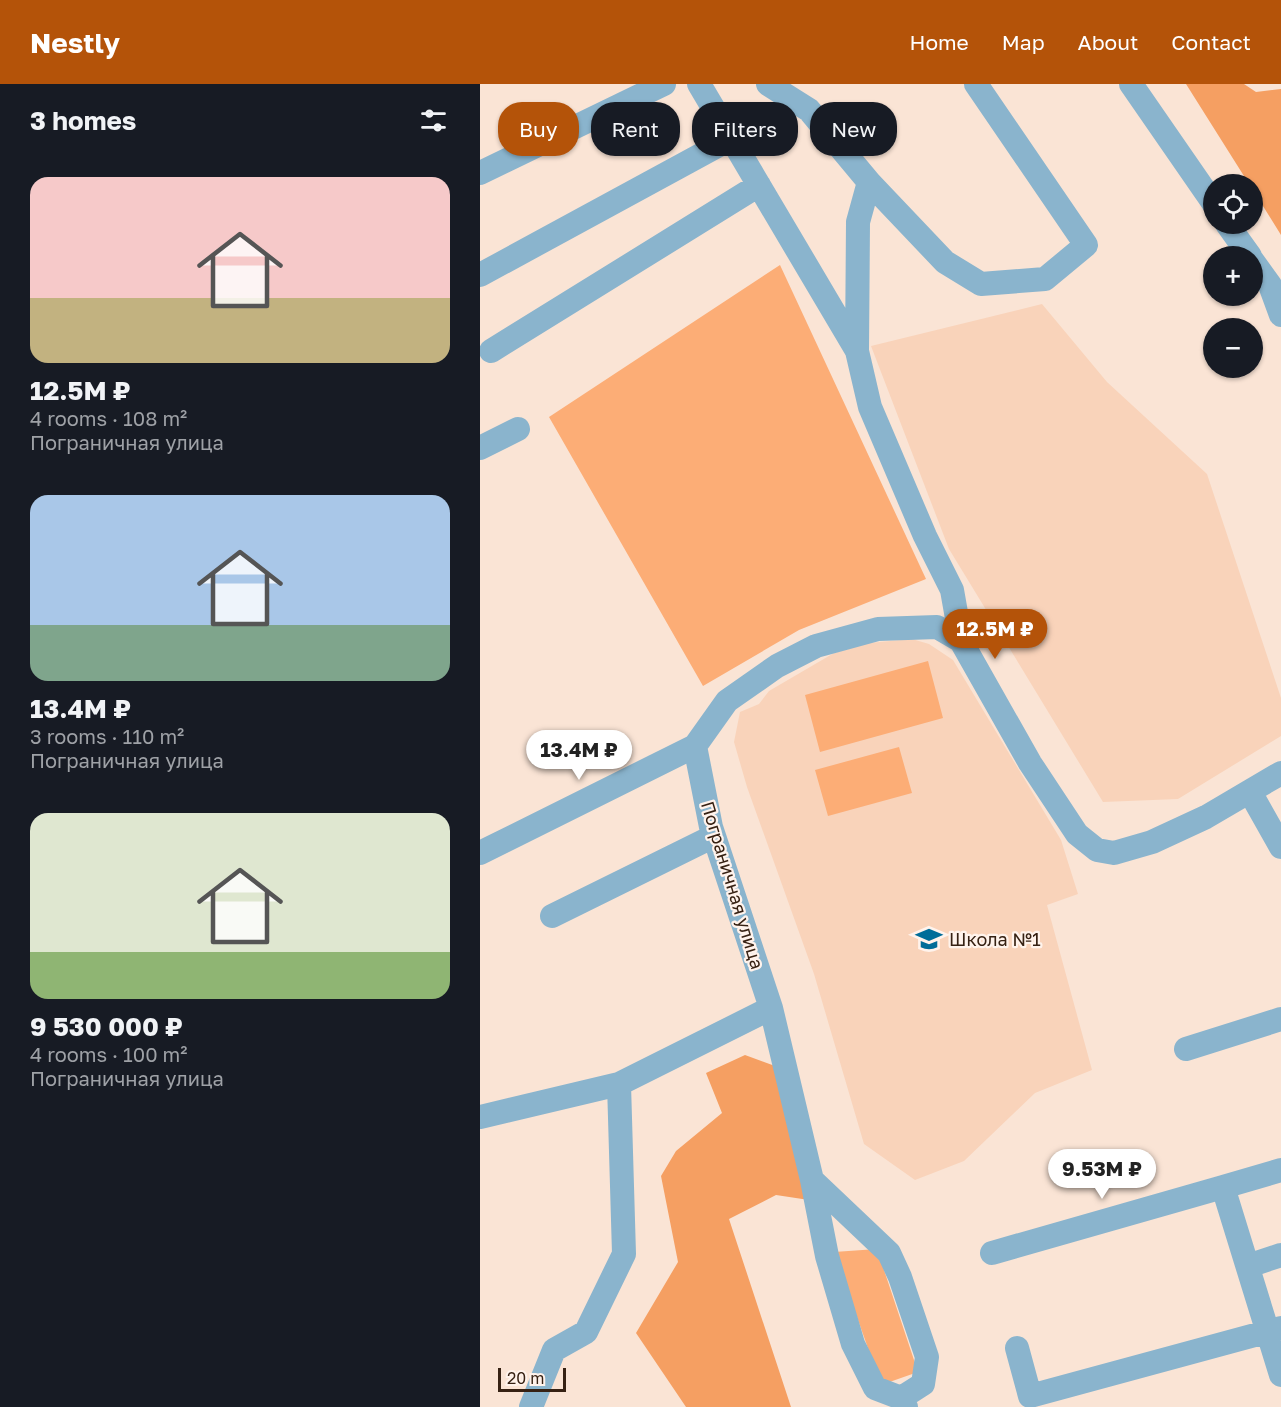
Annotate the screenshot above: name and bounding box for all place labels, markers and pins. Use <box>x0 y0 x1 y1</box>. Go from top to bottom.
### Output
pin: 12.5M ₽ <box>940 609 1050 660</box>
pin: 13.4M ₽ <box>524 730 634 781</box>
school or university icon: Школа №1 <box>914 924 944 954</box>
place label: Школа №1 <box>949 928 1041 950</box>
pin: 9.53M ₽ <box>1047 1149 1157 1200</box>

